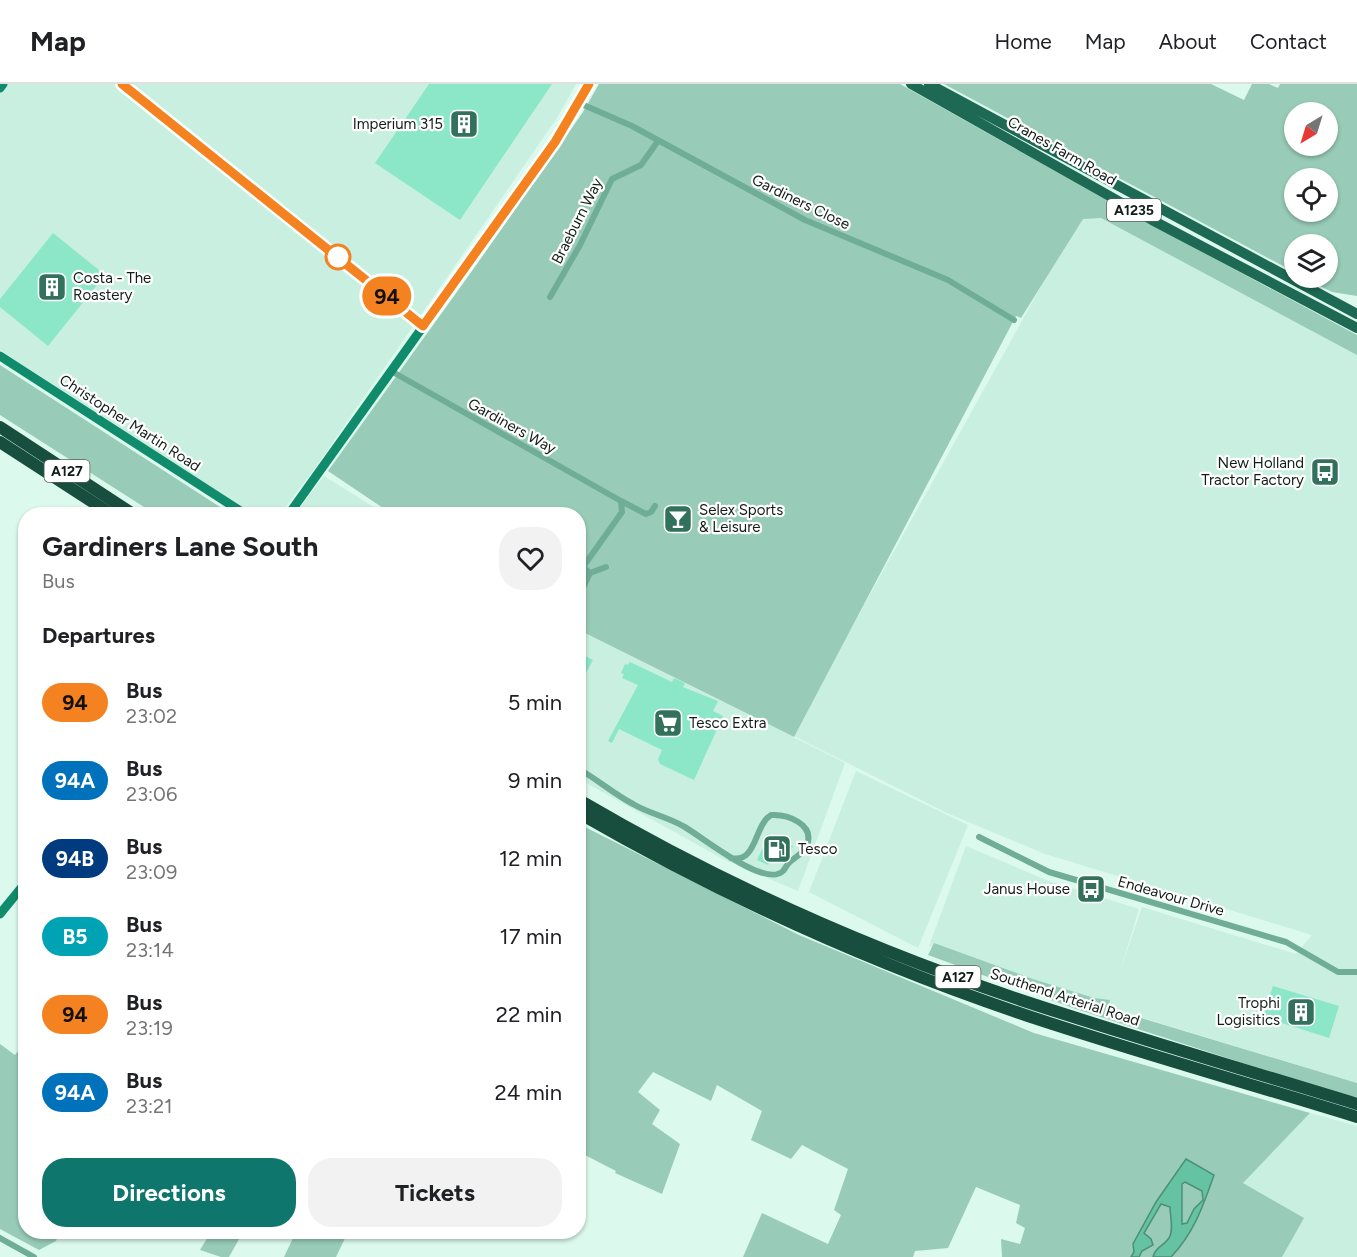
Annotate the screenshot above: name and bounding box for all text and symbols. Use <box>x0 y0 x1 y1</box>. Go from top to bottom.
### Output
text: Map <box>30 24 86 58</box>
text: Home <box>995 29 1052 54</box>
text: Map <box>1085 29 1126 54</box>
text: About <box>1159 29 1217 54</box>
text: Contact <box>1250 29 1327 54</box>
north arrow <box>1284 102 1338 156</box>
map controls <box>1284 102 1338 288</box>
building icon: Imperium 315 <box>448 108 480 140</box>
street label: Cranes Farm Road <box>1004 113 1120 189</box>
place label: Imperium 315 <box>353 115 443 133</box>
button: locate <box>1284 168 1338 222</box>
street label: Gardiners Close <box>749 171 853 233</box>
street label: Braeburn Way <box>548 175 606 267</box>
road number: A1235 <box>1107 199 1161 221</box>
button: layers <box>1284 234 1338 288</box>
unlabelled marker <box>325 244 351 270</box>
place label: Costa - The Roastery <box>73 269 151 304</box>
building icon: Costa - The Roastery <box>36 271 68 303</box>
line badge: 94 <box>360 276 414 316</box>
text: 94 <box>374 284 400 309</box>
street label: Christopher Martin Road <box>56 371 204 475</box>
street label: Gardiners Way <box>465 394 559 458</box>
place label: New Holland Tractor Factory <box>1201 454 1304 489</box>
bus stop icon: New Holland Tractor Factory <box>1309 456 1341 488</box>
road number: A127 <box>44 460 90 482</box>
place label: Selex Sports & Leisure <box>699 501 783 536</box>
bar icon: Selex Sports & Leisure <box>662 503 694 535</box>
button: heart <box>499 527 562 590</box>
text: Gardiners Lane South <box>42 529 319 563</box>
text: Bus <box>42 569 75 593</box>
text: Departures <box>42 622 155 649</box>
text: Bus <box>126 677 162 704</box>
text: 5 min <box>508 689 562 716</box>
text: 94 <box>62 690 88 715</box>
text: 23:02 <box>126 704 177 728</box>
supermarket icon: Tesco Extra <box>652 707 684 739</box>
place label: Tesco Extra <box>689 714 766 732</box>
text: Bus <box>126 755 162 782</box>
text: 9 min <box>508 767 562 794</box>
text: 94A <box>55 768 95 793</box>
text: 23:06 <box>126 782 177 806</box>
text: Bus <box>126 833 162 860</box>
fuel station icon: Tesco <box>761 833 793 865</box>
place label: Tesco <box>798 840 838 858</box>
text: 12 min <box>499 845 562 872</box>
text: 94B <box>56 846 94 871</box>
text: 23:09 <box>126 860 177 884</box>
street label: Endeavour Drive <box>1116 872 1226 920</box>
bus stop icon: Janus House <box>1075 873 1107 905</box>
place label: Janus House <box>984 880 1070 898</box>
text: Bus <box>126 911 162 938</box>
text: 17 min <box>500 923 562 950</box>
text: B5 <box>62 924 88 949</box>
text: 23:14 <box>126 938 174 962</box>
street label: Southend Arterial Road <box>988 964 1142 1030</box>
road number: A127 <box>936 966 980 988</box>
text: Bus <box>126 989 162 1016</box>
place label: Trophi Logisitics <box>1216 994 1280 1029</box>
building icon: Trophi Logisitics <box>1285 996 1317 1028</box>
text: 22 min <box>496 1001 562 1028</box>
text: 94 <box>62 1002 88 1027</box>
text: 23:19 <box>126 1016 173 1040</box>
text: Bus <box>126 1067 162 1094</box>
text: 24 min <box>495 1079 562 1106</box>
text: 94A <box>55 1080 95 1105</box>
text: 23:21 <box>126 1094 173 1118</box>
button: Directions <box>42 1158 296 1227</box>
button: Tickets <box>308 1158 562 1227</box>

